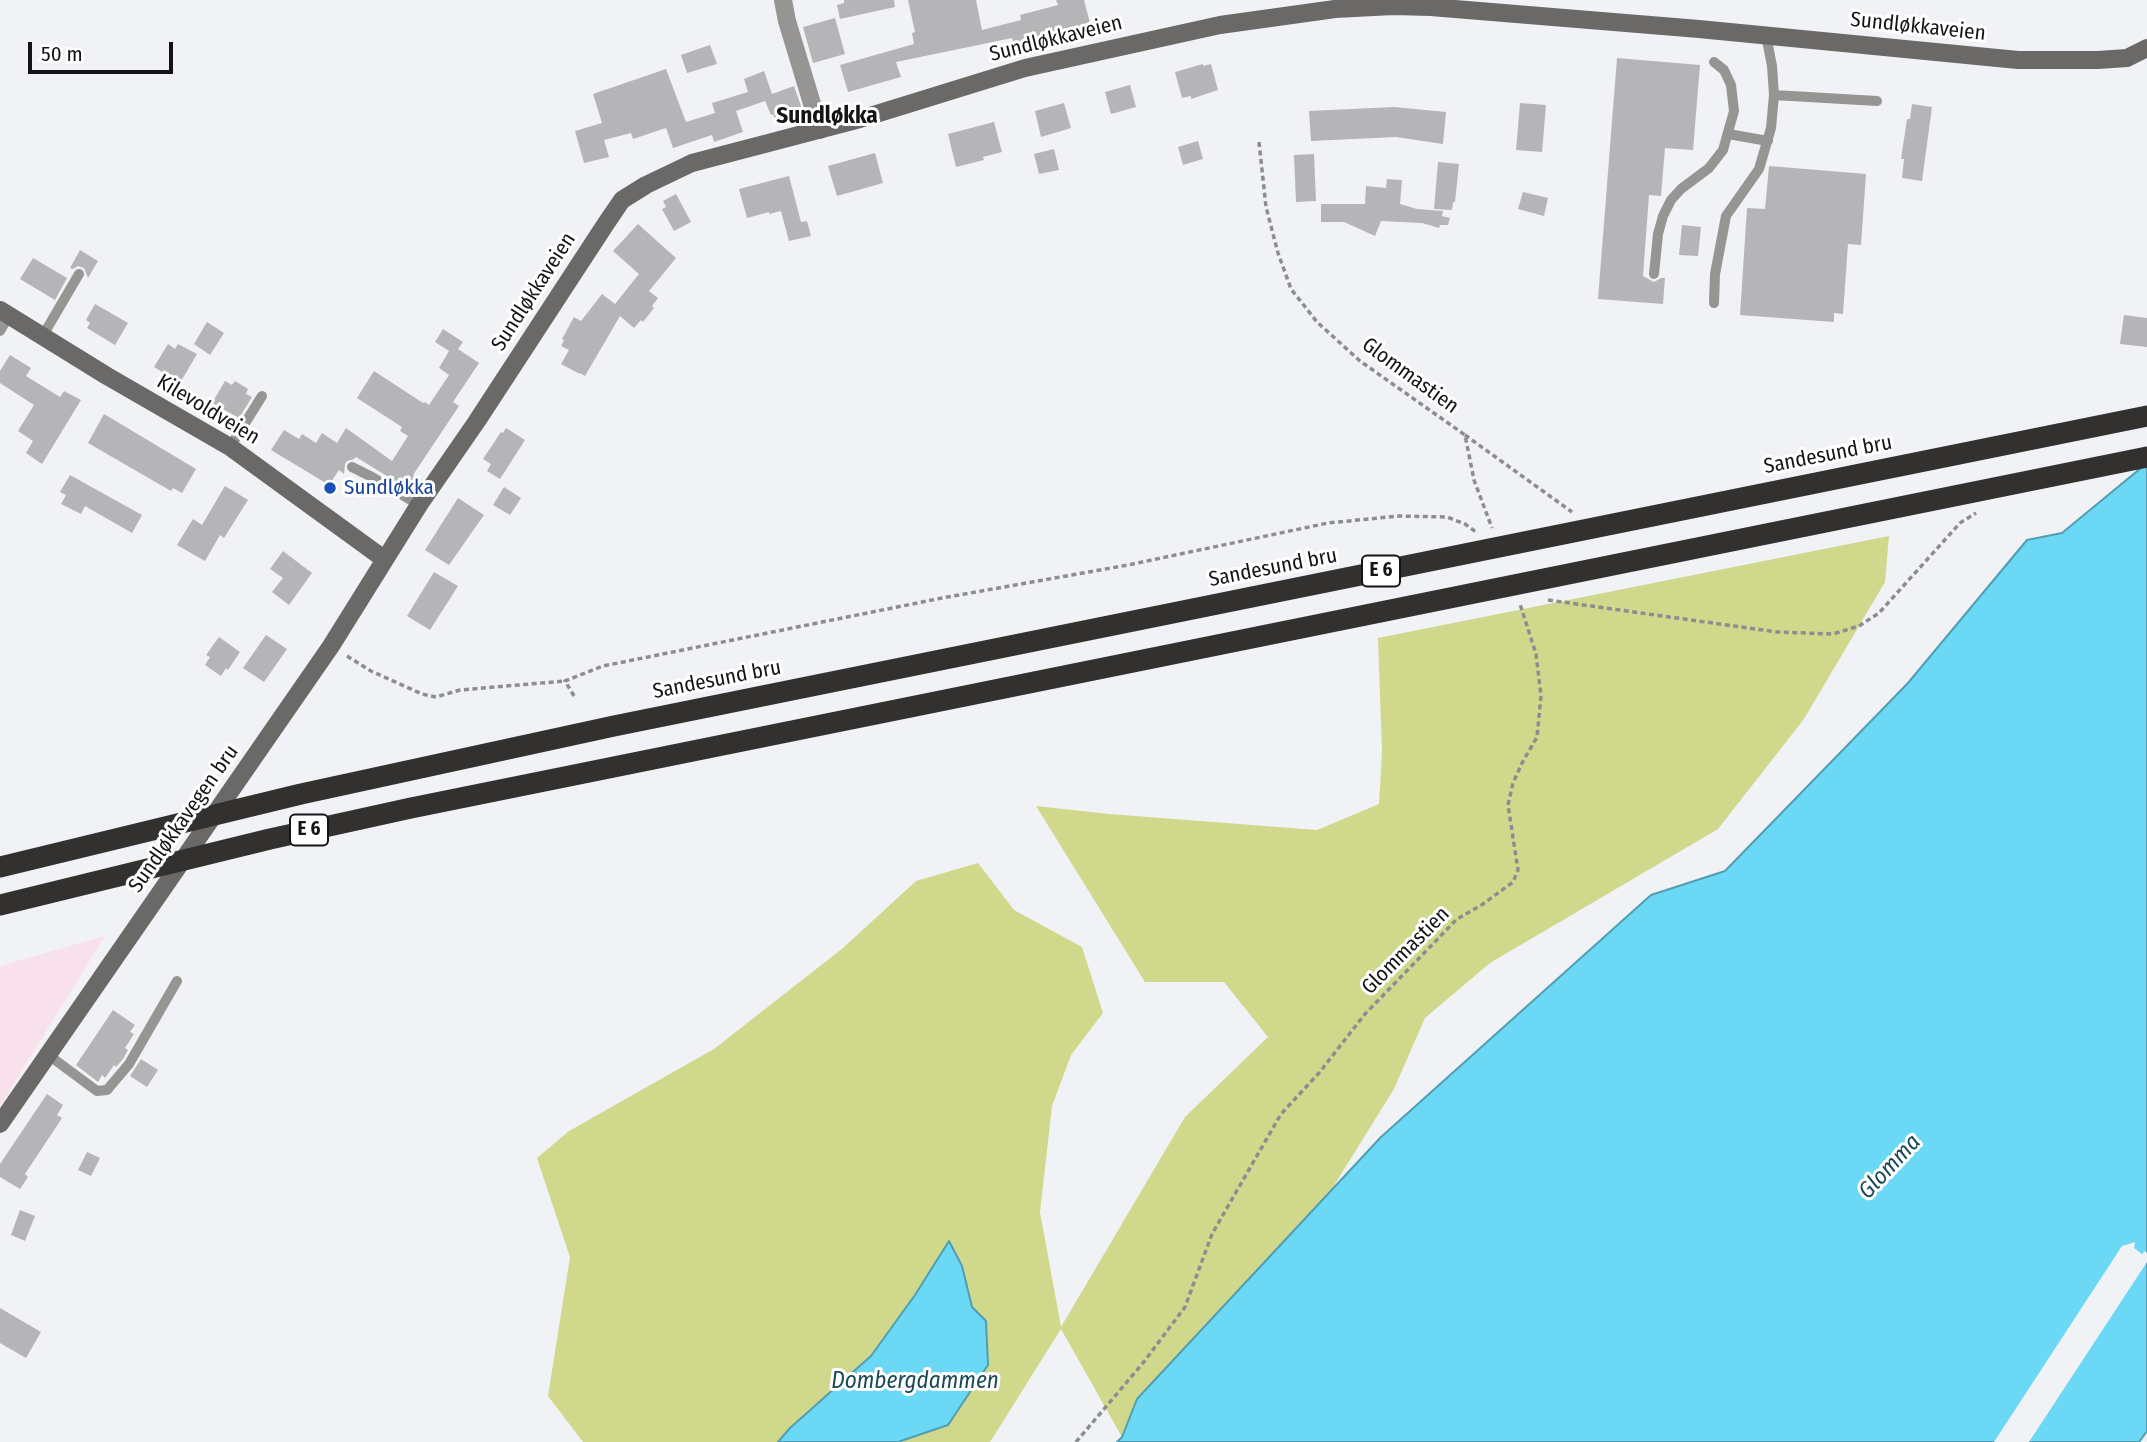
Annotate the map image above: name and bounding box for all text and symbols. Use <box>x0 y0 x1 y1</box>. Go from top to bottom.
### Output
street label: Sundløkkaveien <box>1849 7 1987 47</box>
street label: Sundløkkaveien <box>987 10 1125 68</box>
scale bar <box>32 28 177 72</box>
text: 50 m <box>41 41 83 67</box>
district label: Sundløkka <box>776 103 878 131</box>
street label: Sundløkkaveien <box>486 228 582 356</box>
street label: Glommastien <box>1357 332 1463 420</box>
street label: Kilevoldveien <box>152 369 264 451</box>
street label: Sandesund bru <box>1762 430 1894 480</box>
place label: Sundløkka <box>344 475 434 501</box>
marker: Sundløkka <box>322 480 338 496</box>
street label: Sandesund bru <box>1207 543 1339 593</box>
road number: E 6 <box>1362 556 1400 586</box>
street label: Sandesund bru <box>651 655 783 705</box>
street label: Sundløkkavegen bru <box>124 740 244 898</box>
road number: E 6 <box>290 814 328 846</box>
street label: Glommastien <box>1357 902 1455 1000</box>
water label: Glomma <box>1853 1129 1927 1205</box>
water label: Dombergdammen <box>831 1368 999 1396</box>

